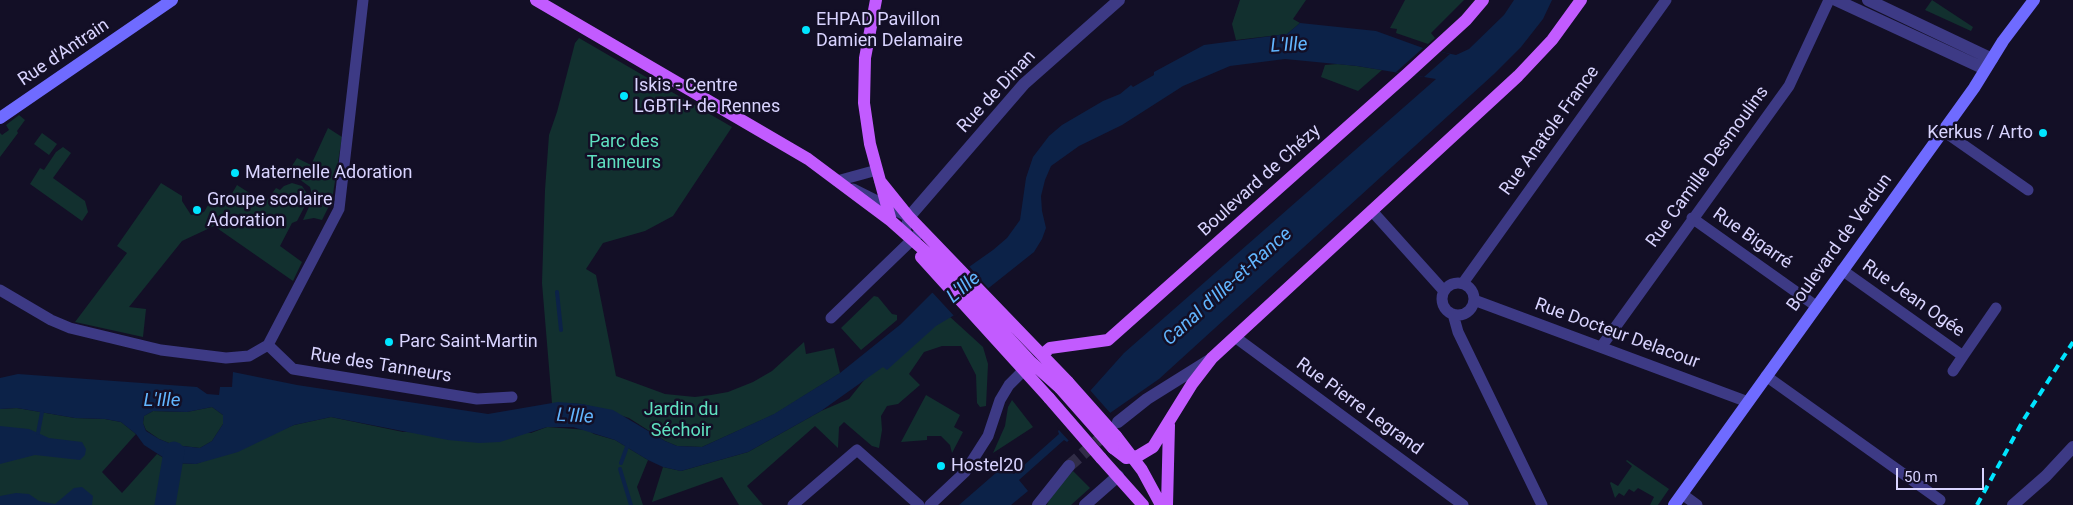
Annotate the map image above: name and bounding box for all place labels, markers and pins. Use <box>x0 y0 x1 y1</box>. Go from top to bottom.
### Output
place label: EHPAD Pavillon Damien Delamaire <box>816 9 963 52</box>
marker: EHPAD Pavillon Damien Delamaire <box>800 24 812 36</box>
place label: Iskis - Centre LGBTI+ de Rennes <box>634 75 780 118</box>
marker: Iskis - Centre LGBTI+ de Rennes <box>618 90 630 102</box>
place label: Kerkus / Arto <box>1927 122 2033 144</box>
marker: Kerkus / Arto <box>2037 127 2049 139</box>
place label: Maternelle Adoration <box>245 162 412 184</box>
marker: Maternelle Adoration <box>229 167 241 179</box>
place label: Groupe scolaire Adoration <box>207 189 332 232</box>
marker: Groupe scolaire Adoration <box>191 204 203 216</box>
place label: Parc Saint-Martin <box>399 331 538 353</box>
marker: Parc Saint-Martin <box>383 336 395 348</box>
place label: Hostel20 <box>951 455 1023 477</box>
marker: Hostel20 <box>935 460 947 472</box>

